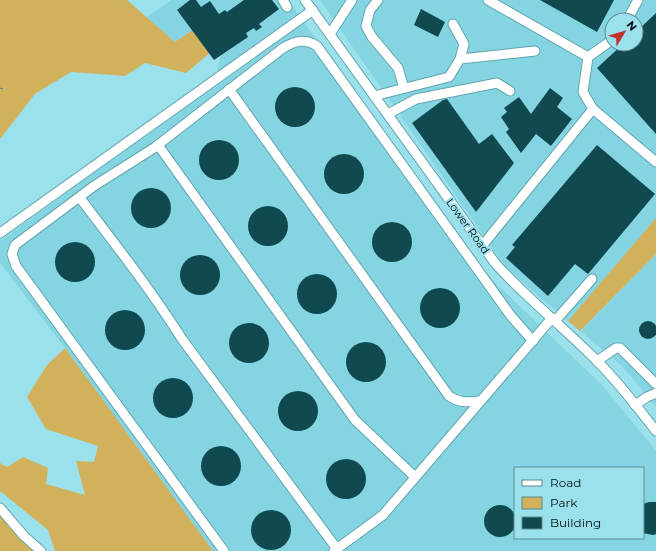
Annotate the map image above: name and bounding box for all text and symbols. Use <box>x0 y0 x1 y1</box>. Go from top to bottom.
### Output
north arrow <box>604 12 644 52</box>
text: N <box>624 18 640 34</box>
street label: Lower Road <box>443 195 493 257</box>
legend <box>514 467 644 539</box>
text: Road <box>550 475 581 490</box>
text: Park <box>550 495 578 510</box>
text: Building <box>550 515 601 530</box>

